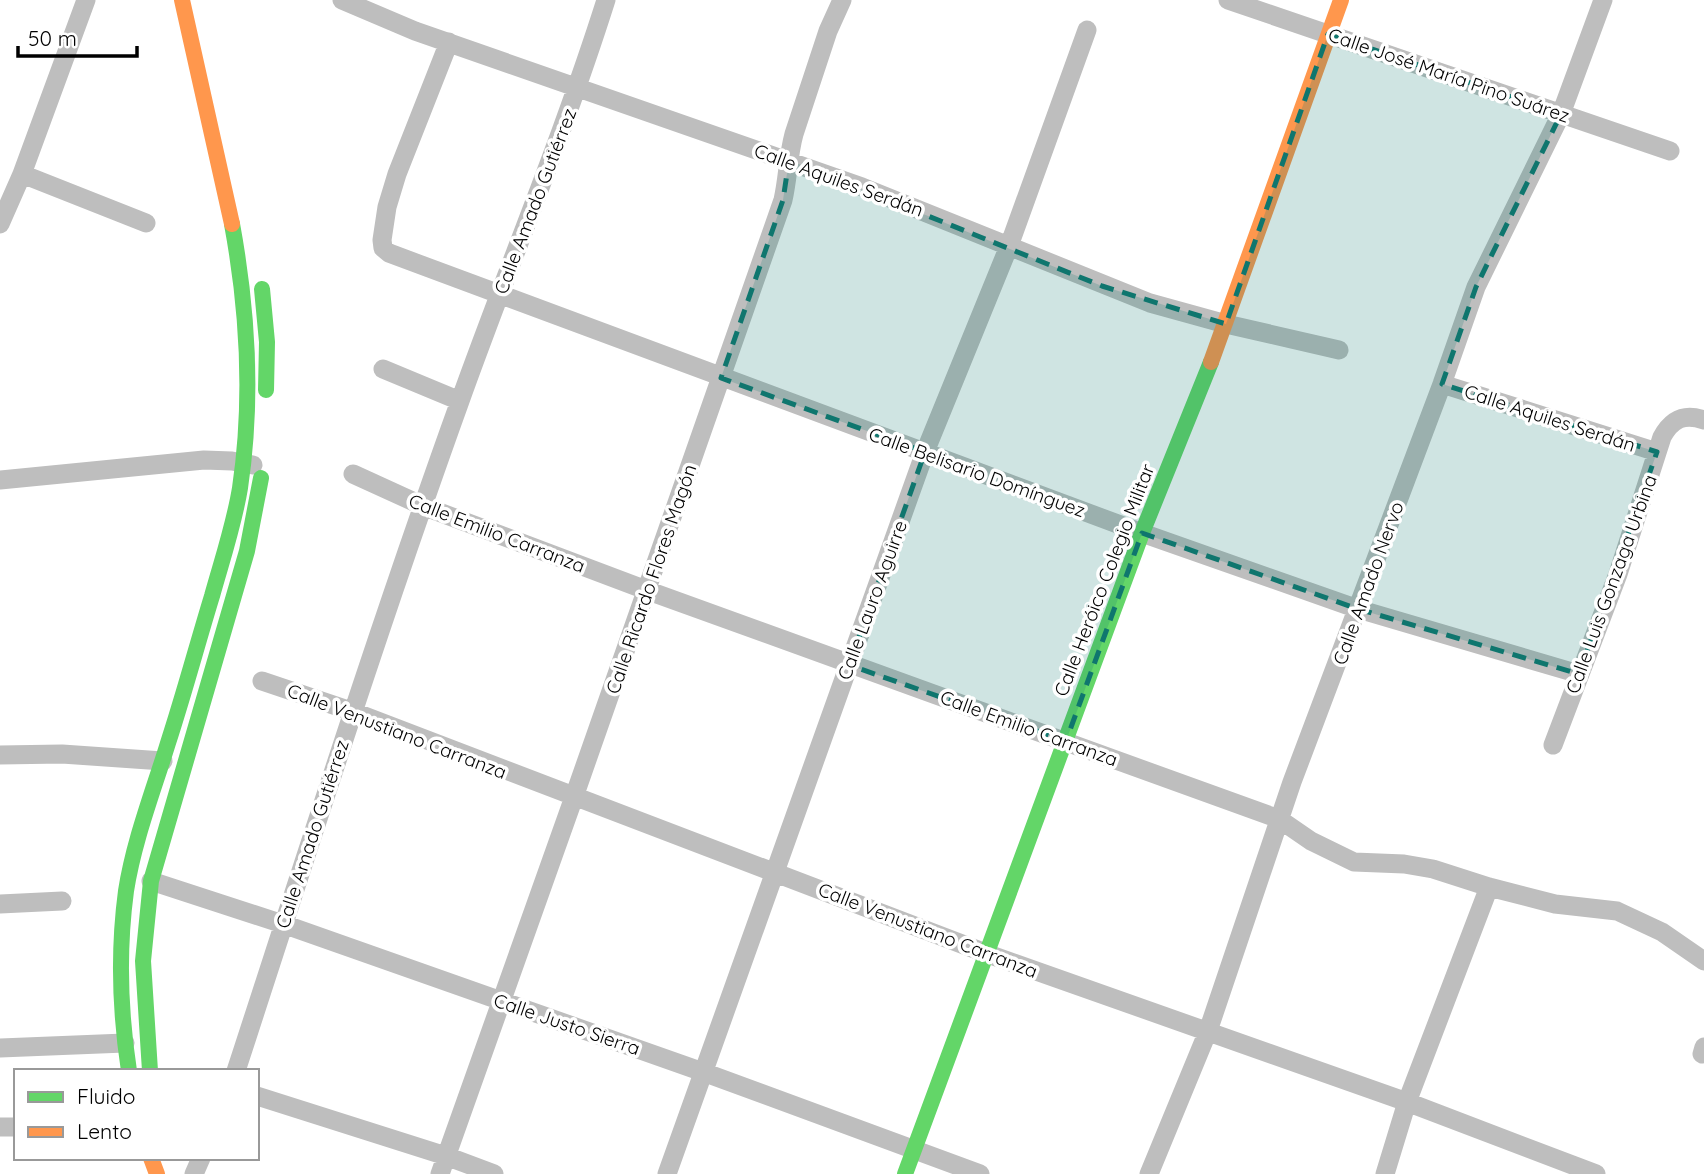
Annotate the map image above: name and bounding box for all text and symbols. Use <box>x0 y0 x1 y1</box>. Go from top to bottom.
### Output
scale bar <box>18 14 136 58</box>
street label: Calle José María Pino Suárez <box>1325 22 1573 128</box>
text: 50 m <box>28 25 77 51</box>
street label: Calle Amado Gutiérrez <box>488 105 582 297</box>
street label: Calle Aquiles Serdán <box>751 138 927 222</box>
street label: Calle Aquiles Serdán <box>1461 379 1639 457</box>
street label: Calle Belisario Domínguez <box>866 422 1088 522</box>
street label: Calle Heróico Colegio Militar <box>1049 460 1160 700</box>
street label: Calle Ricardo Flores Magón <box>600 461 702 697</box>
street label: Calle Luis Gonzaga Urbina <box>1560 471 1662 697</box>
street label: Calle Emilio Carranza <box>405 488 589 578</box>
street label: Calle Amado Nervo <box>1327 498 1409 668</box>
street label: Calle Lauro Aguirre <box>832 517 912 683</box>
street label: Calle Venustiano Carranza <box>284 678 510 784</box>
street label: Calle Emilio Carranza <box>937 685 1121 771</box>
street label: Calle Amado Gutiérrez <box>270 737 354 931</box>
street label: Calle Venustiano Carranza <box>815 877 1041 983</box>
street label: Calle Justo Sierra <box>491 988 643 1060</box>
legend <box>14 1069 259 1160</box>
text: Fluido <box>77 1083 135 1109</box>
text: Lento <box>77 1118 132 1144</box>

